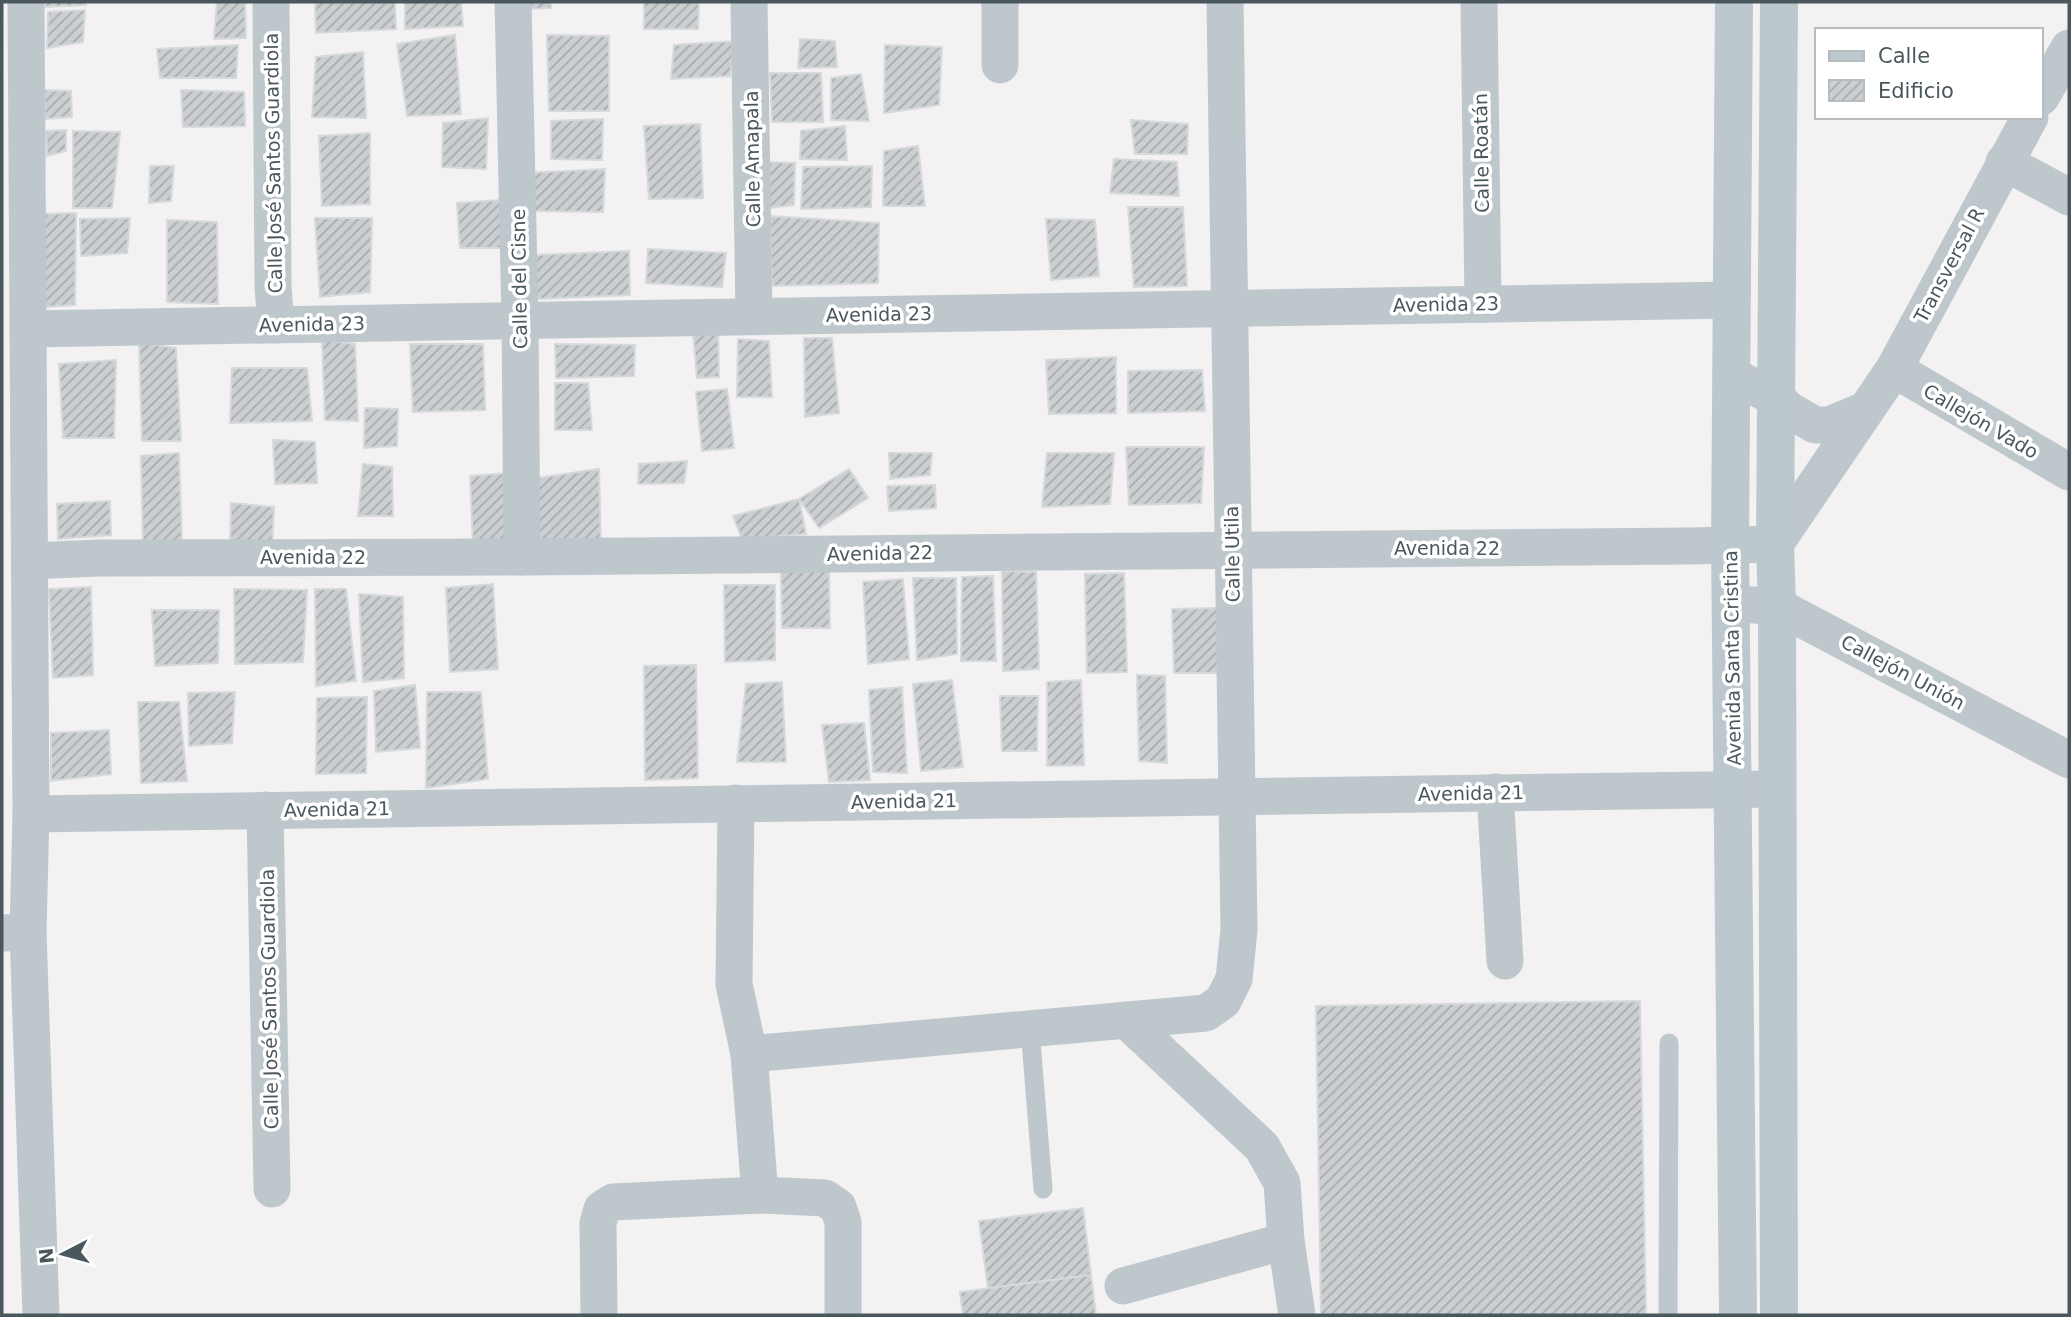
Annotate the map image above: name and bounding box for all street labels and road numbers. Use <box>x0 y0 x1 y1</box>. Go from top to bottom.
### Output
street label: Calle José Santos Guardiola <box>260 33 286 293</box>
street label: Calle Amapala <box>740 90 764 228</box>
street label: Calle Roatán <box>1469 93 1493 213</box>
street label: Transversal R <box>1909 204 1989 327</box>
street label: Calle del Cisne <box>507 209 531 349</box>
street label: Avenida 23 <box>1393 292 1499 316</box>
street label: Avenida 23 <box>826 302 932 326</box>
street label: Avenida 23 <box>259 312 365 336</box>
street label: Callejón Vado <box>1920 379 2042 463</box>
street label: Calle Utila <box>1220 505 1244 603</box>
street label: Avenida 22 <box>1394 537 1500 559</box>
street label: Avenida 22 <box>827 541 933 565</box>
street label: Avenida 22 <box>260 546 366 568</box>
street label: Avenida Santa Cristina <box>1719 550 1745 766</box>
street label: Callejón Unión <box>1837 630 1969 714</box>
street label: Avenida 21 <box>1418 781 1524 805</box>
street label: Avenida 21 <box>851 789 957 813</box>
street label: Avenida 21 <box>284 797 390 821</box>
street label: Calle José Santos Guardiola <box>256 869 282 1129</box>

